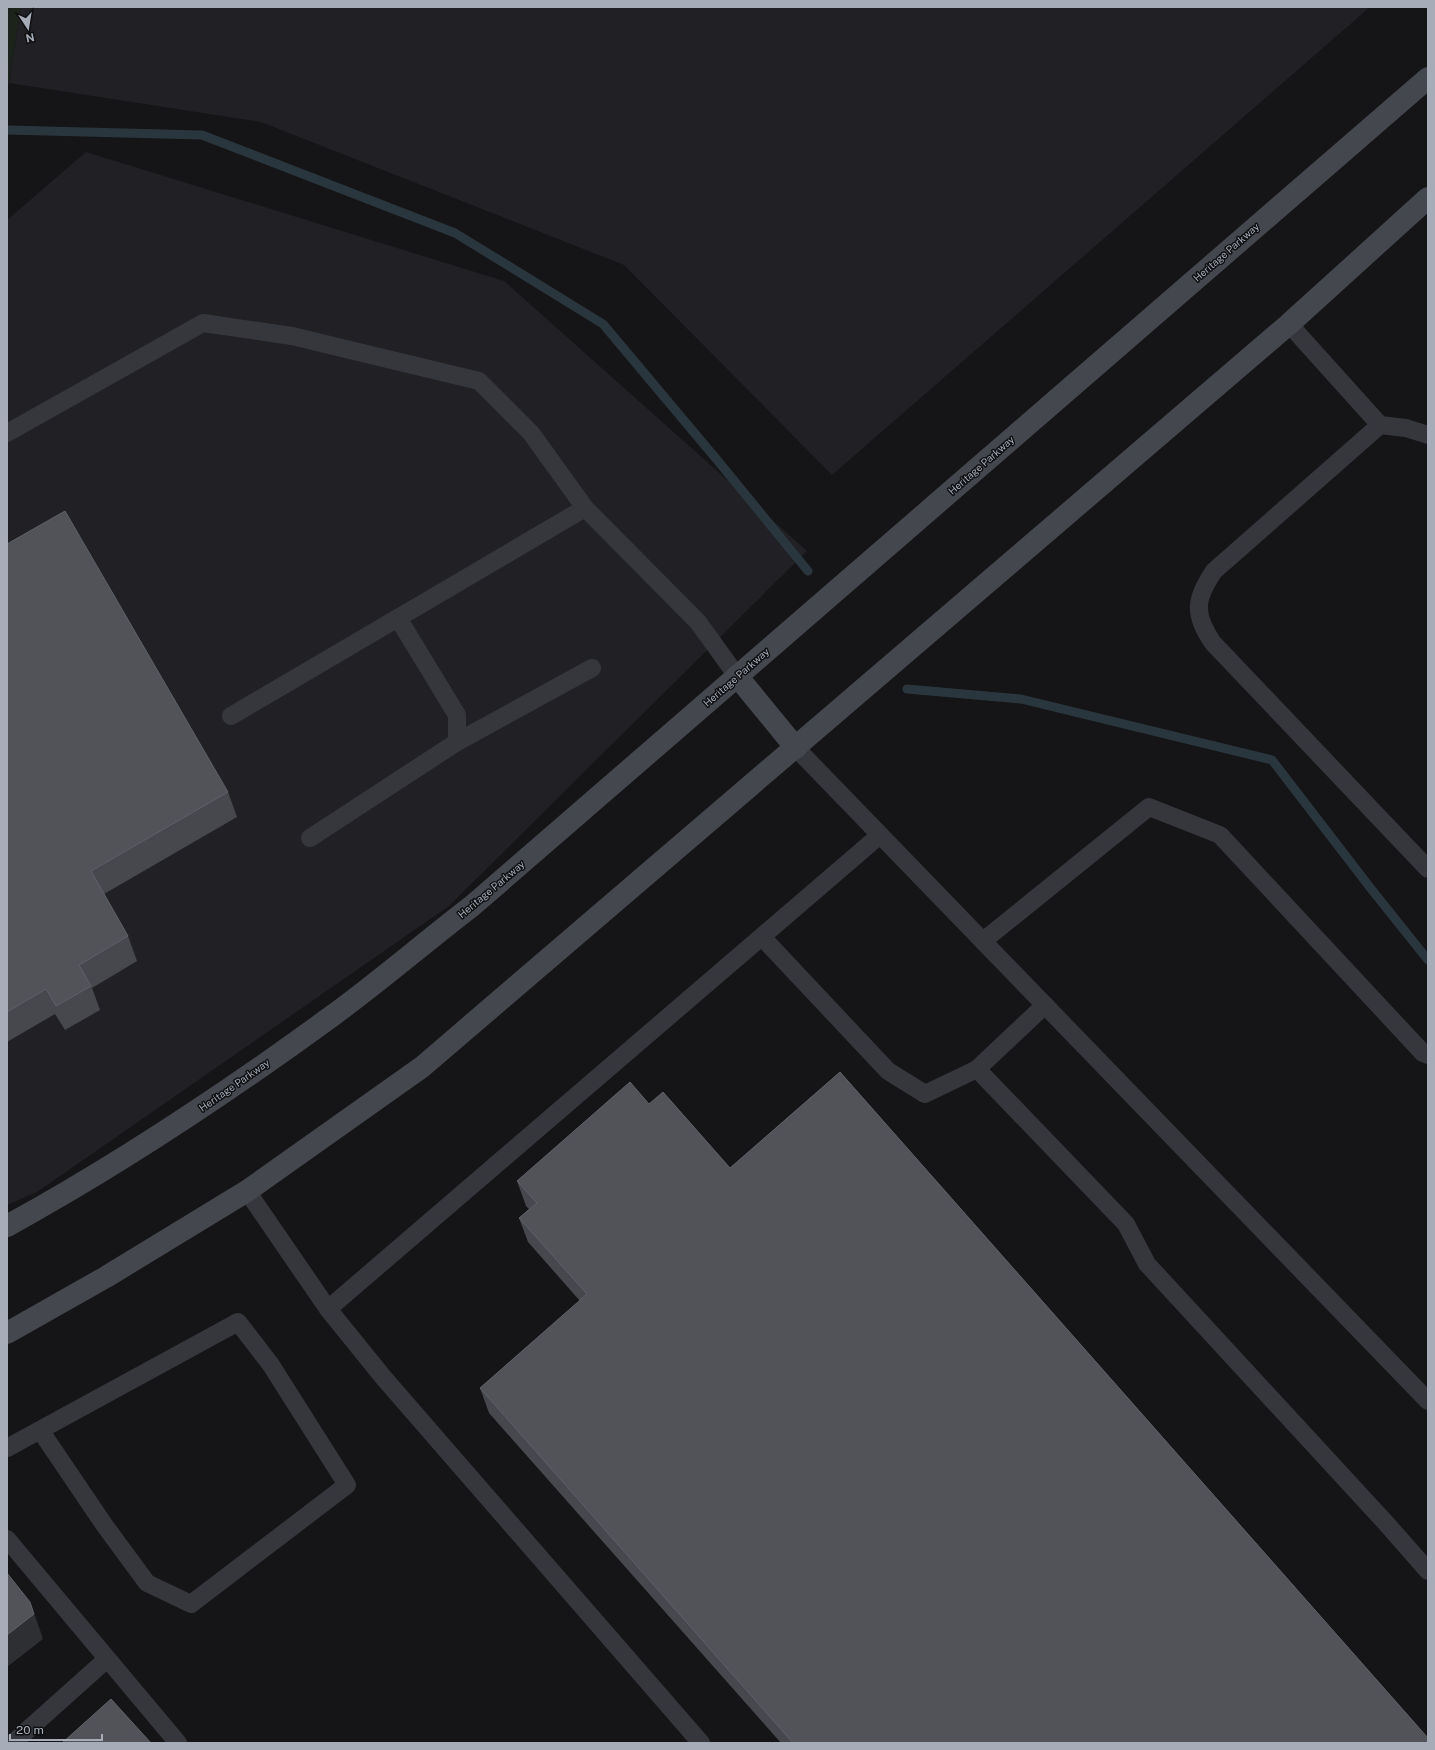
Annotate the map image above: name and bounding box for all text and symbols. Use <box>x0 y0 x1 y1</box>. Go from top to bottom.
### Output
north arrow <box>8 8 48 48</box>
text: N <box>25 31 36 45</box>
street label: Heritage Parkway <box>1191 220 1262 284</box>
street label: Heritage Parkway <box>946 433 1017 497</box>
street label: Heritage Parkway <box>701 645 772 709</box>
street label: Heritage Parkway <box>455 857 527 920</box>
street label: Heritage Parkway <box>197 1056 272 1114</box>
scale bar <box>10 1716 102 1742</box>
text: 20 m <box>16 1723 44 1737</box>

